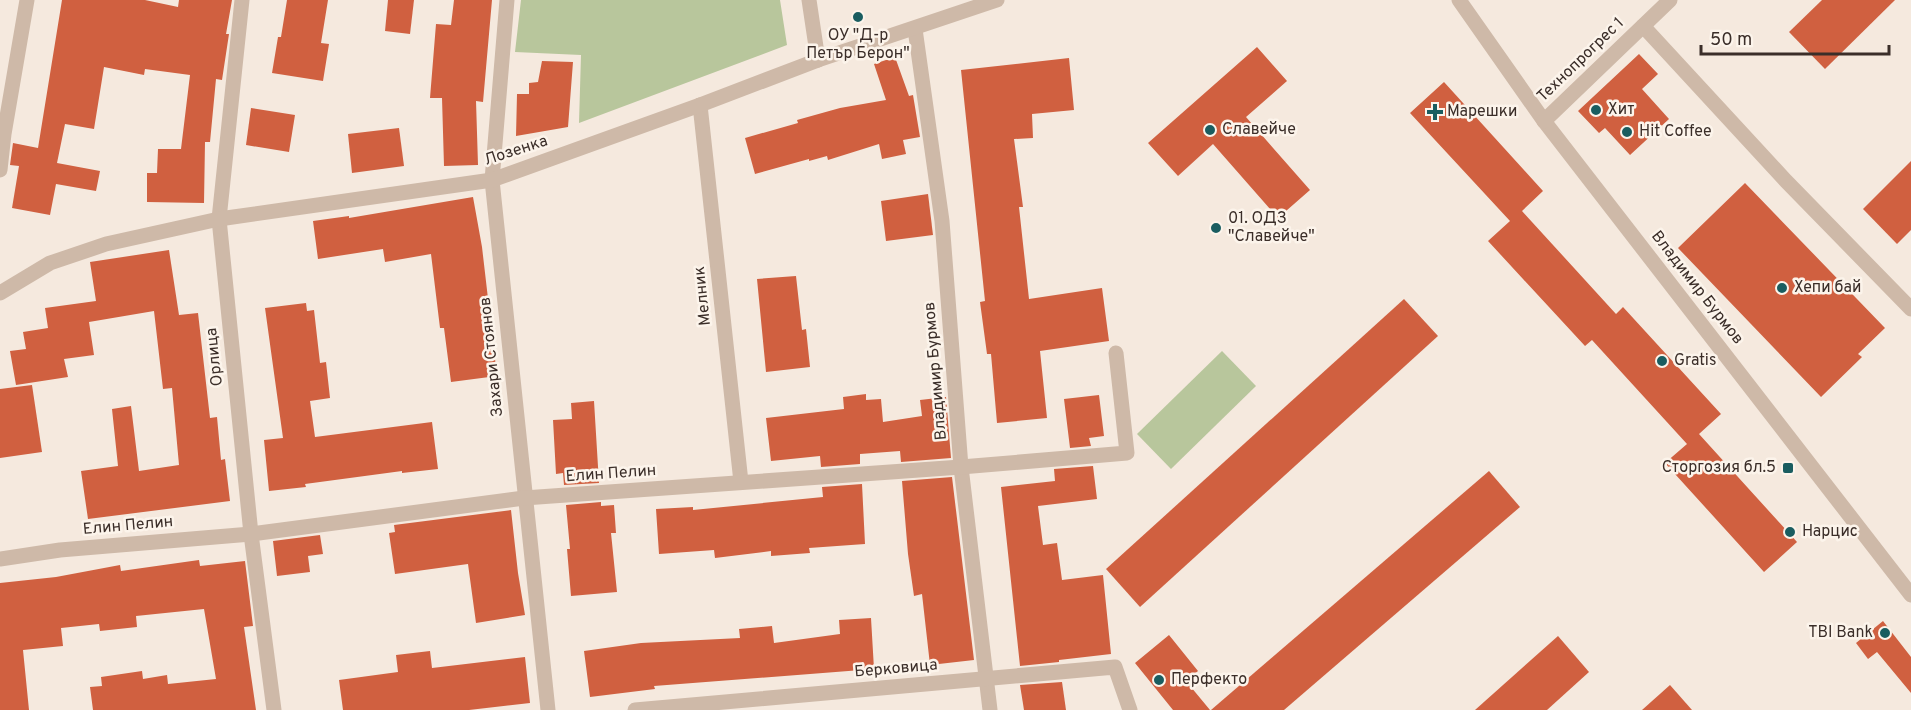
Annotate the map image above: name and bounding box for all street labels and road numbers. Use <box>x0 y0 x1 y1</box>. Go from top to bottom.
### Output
street label: Технопрогрес 1 <box>1533 13 1629 107</box>
street label: Лозенка <box>482 131 550 171</box>
street label: Владимир Бурмов <box>1646 227 1748 349</box>
street label: Мелник <box>690 265 716 327</box>
street label: Захари Стоянов <box>476 296 508 418</box>
street label: Владимир Бурмов <box>920 301 952 441</box>
street label: Орлица <box>202 327 228 387</box>
street label: Елин Пелин <box>565 461 657 487</box>
street label: Елин Пелин <box>82 512 174 540</box>
street label: Берковица <box>854 655 938 683</box>

